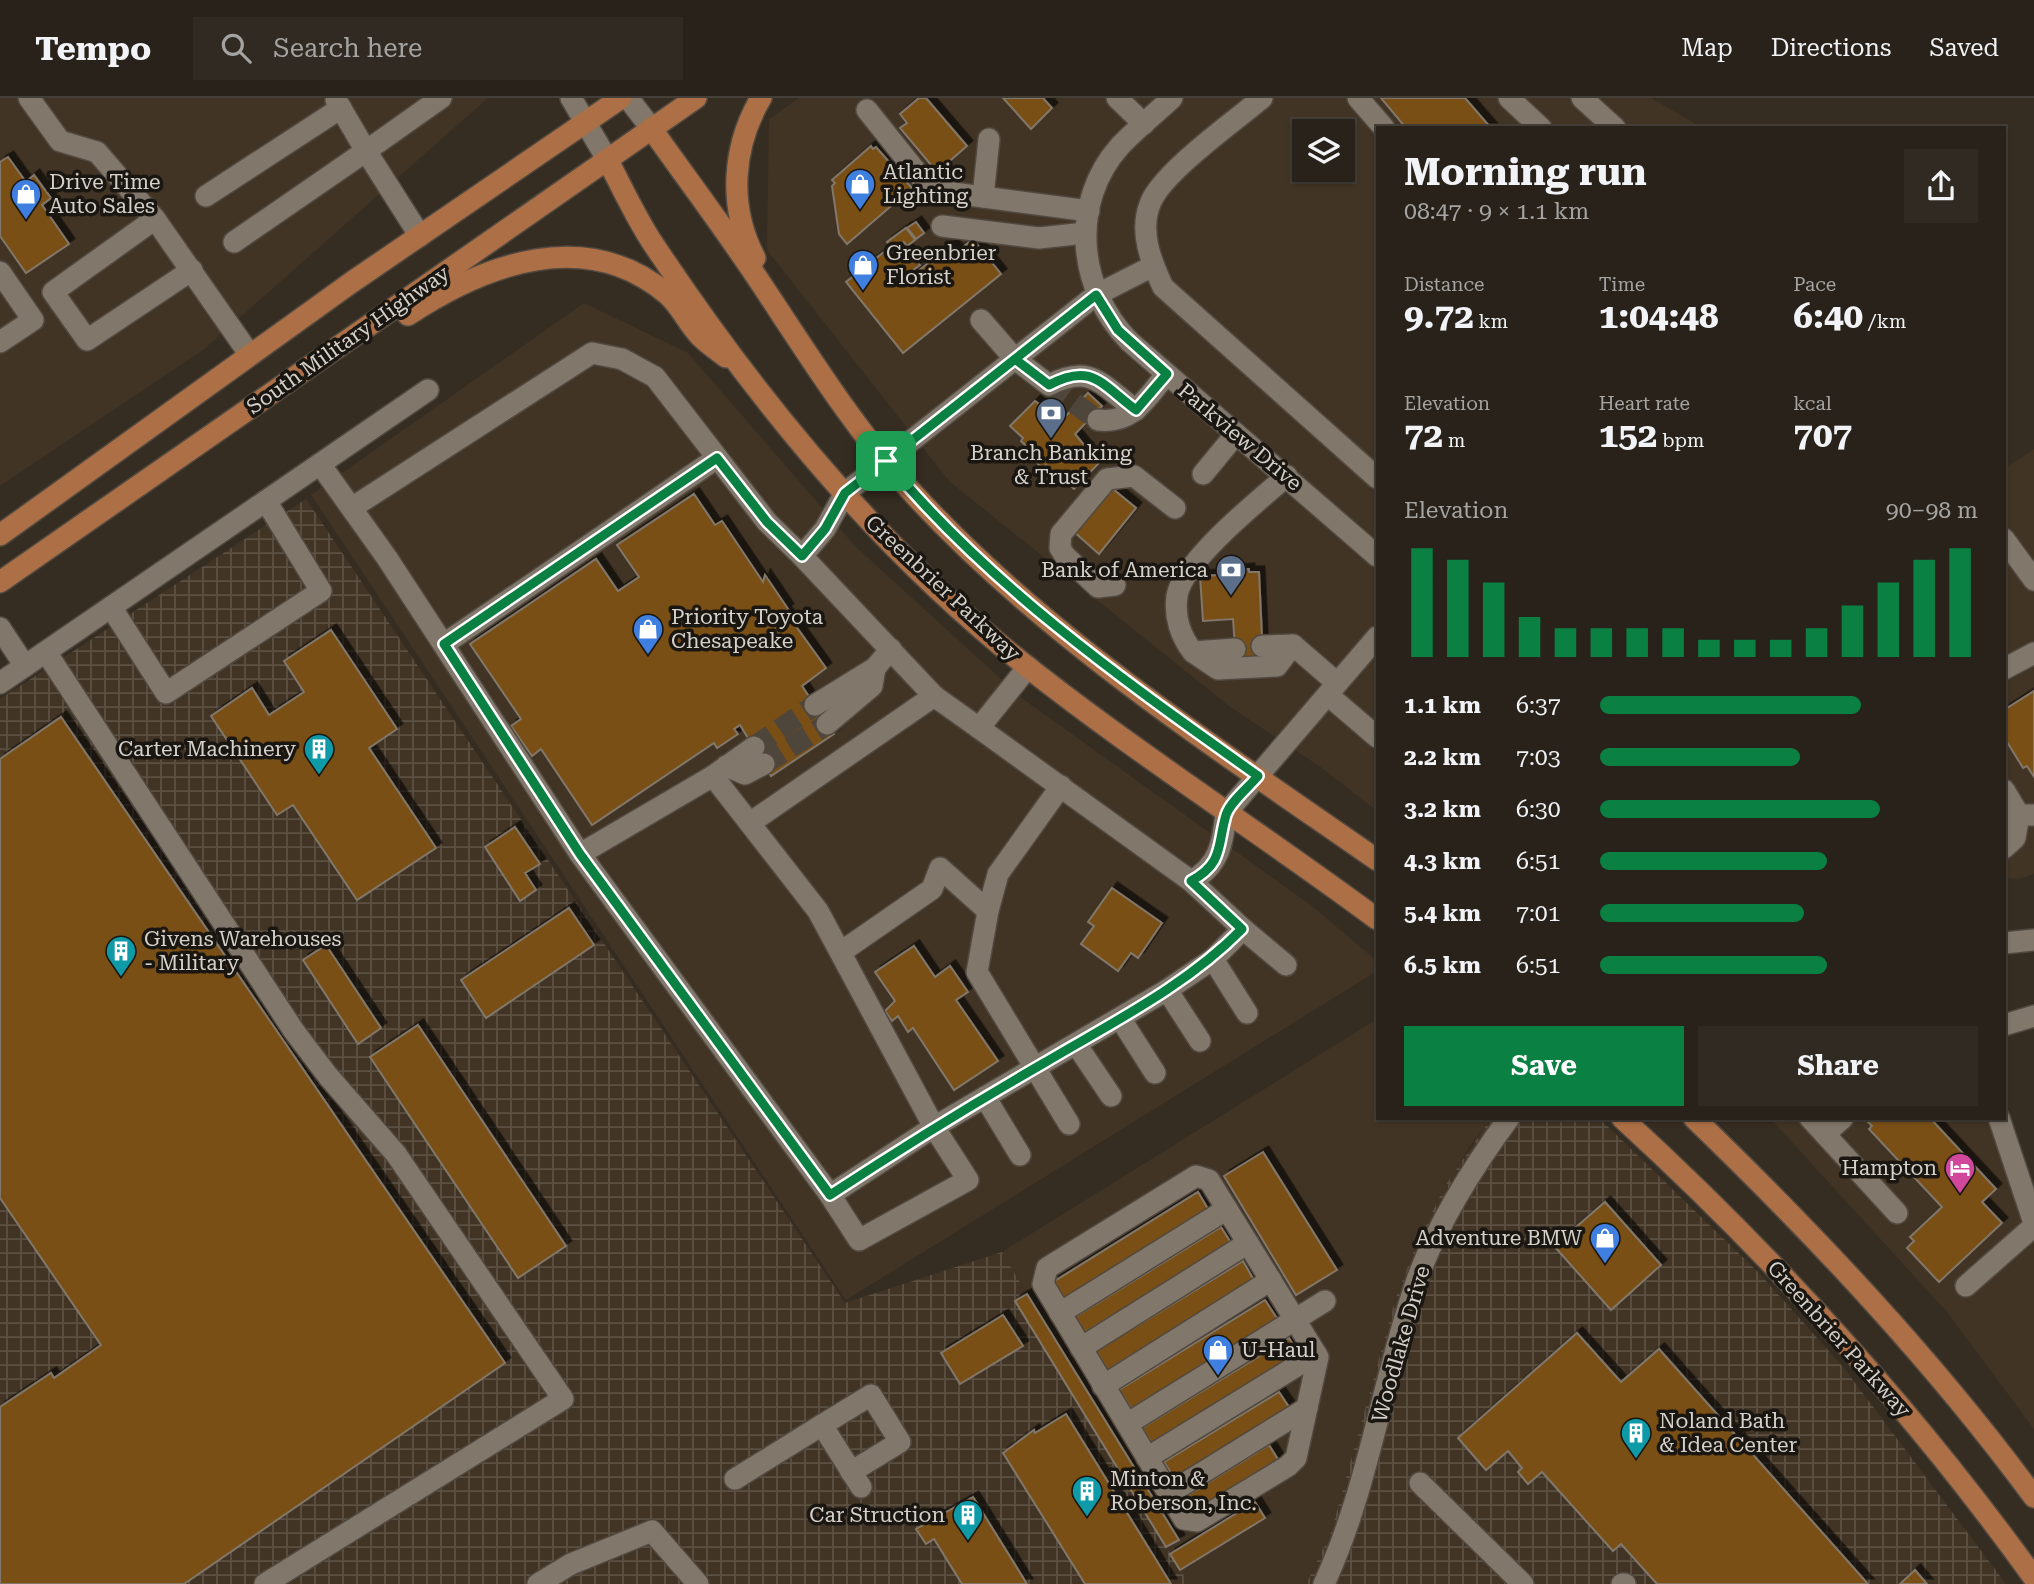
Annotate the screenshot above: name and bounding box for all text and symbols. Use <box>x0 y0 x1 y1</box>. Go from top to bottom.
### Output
search box <box>193 17 683 80</box>
text: Tempo <box>35 29 151 68</box>
icon: search <box>217 29 255 67</box>
text: Search here <box>273 33 422 63</box>
text: Map <box>1681 34 1733 62</box>
text: Directions <box>1771 34 1891 62</box>
text: Saved <box>1929 34 1999 62</box>
map controls <box>1292 119 1355 182</box>
button: layers <box>1292 119 1355 182</box>
button: share <box>1904 149 1978 223</box>
text: Morning run <box>1404 150 1647 194</box>
place label: Atlantic Lighting <box>883 160 968 208</box>
shop icon: Atlantic Lighting <box>843 167 877 211</box>
place label: Drive Time Auto Sales <box>49 170 161 218</box>
shop icon: Drive Time Auto Sales <box>9 177 43 221</box>
text: 08:47 · 9 × 1.1 km <box>1404 198 1589 225</box>
place label: Greenbrier Florist <box>886 241 997 289</box>
shop icon: Greenbrier Florist <box>846 248 880 292</box>
street label: South Military Highway <box>242 261 454 419</box>
text: Distance <box>1404 273 1484 296</box>
text: Time <box>1599 273 1645 296</box>
text: Pace <box>1793 273 1836 296</box>
text: 9.72 <box>1404 296 1474 337</box>
text: 1:04:48 <box>1599 296 1719 337</box>
text: 6:40 <box>1793 296 1863 337</box>
text: km <box>1474 310 1508 333</box>
text: /km <box>1863 310 1906 333</box>
street label: Parkview Drive <box>1173 378 1307 496</box>
text: Elevation <box>1404 392 1490 415</box>
text: Heart rate <box>1599 392 1690 415</box>
text: kcal <box>1793 392 1832 415</box>
bank icon: Branch Banking & Trust <box>1034 396 1068 440</box>
text: 72 <box>1404 415 1443 456</box>
text: 152 <box>1599 415 1657 456</box>
text: 707 <box>1793 415 1852 456</box>
text: m <box>1443 429 1465 452</box>
text: bpm <box>1657 429 1704 452</box>
pin <box>856 431 916 491</box>
place label: Branch Banking & Trust <box>970 441 1132 489</box>
icon: arrive <box>867 442 905 480</box>
text: Elevation <box>1404 497 1508 524</box>
text: 90–98 m <box>1886 497 1978 524</box>
street label: Greenbrier Parkway <box>861 510 1025 666</box>
bank icon: Bank of America <box>1214 553 1248 597</box>
place label: Bank of America <box>1041 558 1209 582</box>
place label: Priority Toyota Chesapeake <box>671 605 824 653</box>
shop icon: Priority Toyota Chesapeake <box>631 612 665 656</box>
text: 1.1 km <box>1404 692 1481 719</box>
text: 6:37 <box>1516 692 1561 719</box>
building icon: Carter Machinery <box>302 732 336 776</box>
place label: Carter Machinery <box>118 737 297 761</box>
text: 2.2 km <box>1404 744 1481 771</box>
text: 7:03 <box>1516 744 1561 771</box>
text: 3.2 km <box>1404 796 1481 823</box>
text: 6:30 <box>1516 796 1561 823</box>
text: 4.3 km <box>1404 848 1481 875</box>
text: 6:51 <box>1516 848 1561 875</box>
text: 5.4 km <box>1404 900 1481 927</box>
text: 7:01 <box>1516 900 1561 927</box>
place label: Givens Warehouses - Military <box>144 927 342 975</box>
building icon: Givens Warehouses - Military <box>104 934 138 978</box>
text: 6.5 km <box>1404 952 1481 979</box>
text: 6:51 <box>1516 952 1561 979</box>
button: Save <box>1404 1026 1684 1106</box>
button: Share <box>1698 1026 1978 1106</box>
hotel icon: Hampton <box>1943 1151 1977 1195</box>
place label: Hampton <box>1841 1156 1937 1180</box>
shop icon: Adventure BMW <box>1588 1221 1622 1265</box>
place label: Adventure BMW <box>1416 1226 1583 1250</box>
street label: Greenbrier Parkway <box>1763 1256 1916 1423</box>
street label: Woodlake Drive <box>1367 1263 1435 1425</box>
shop icon: U-Haul <box>1201 1333 1235 1377</box>
place label: U-Haul <box>1241 1338 1316 1362</box>
place label: Noland Bath & Idea Center <box>1659 1409 1798 1457</box>
building icon: Noland Bath & Idea Center <box>1619 1416 1653 1460</box>
place label: Minton & Roberson, Inc. <box>1110 1467 1257 1515</box>
building icon: Minton & Roberson, Inc. <box>1070 1474 1104 1518</box>
building icon: Car Struction <box>951 1498 985 1542</box>
place label: Car Struction <box>809 1503 945 1527</box>

